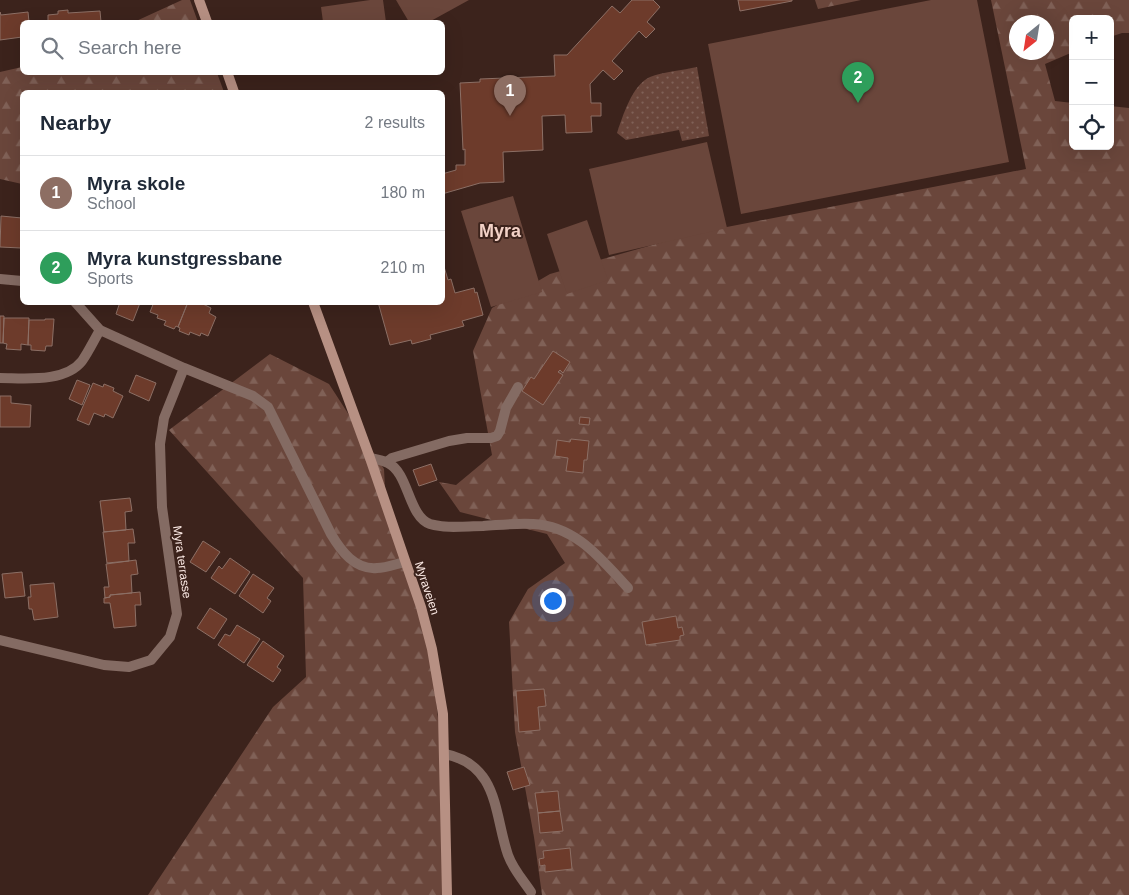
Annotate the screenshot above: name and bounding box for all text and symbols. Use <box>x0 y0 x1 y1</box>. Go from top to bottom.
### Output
north arrow <box>1009 15 1054 60</box>
map controls <box>1069 15 1114 150</box>
button: + <box>1069 15 1114 60</box>
search box <box>20 20 445 75</box>
icon: search <box>38 34 66 62</box>
text: Search here <box>78 37 182 58</box>
button: − <box>1069 60 1114 105</box>
pin: 2 <box>842 62 874 103</box>
pin: 1 <box>494 75 526 116</box>
button: locate <box>1069 105 1114 150</box>
text: Nearby <box>40 111 111 134</box>
text: 2 results <box>365 114 425 131</box>
text: Myra skole <box>87 173 185 194</box>
text: 1 <box>52 184 60 201</box>
text: 180 m <box>381 184 425 201</box>
text: School <box>87 195 136 212</box>
district label: Myra <box>479 221 522 241</box>
text: Myra kunstgressbane <box>87 248 282 269</box>
text: 2 <box>52 259 60 276</box>
text: 210 m <box>381 259 425 276</box>
text: Sports <box>87 270 133 287</box>
street label: Myra terrasse <box>170 525 194 600</box>
street label: Myraveien <box>412 560 442 616</box>
your location <box>540 588 566 614</box>

